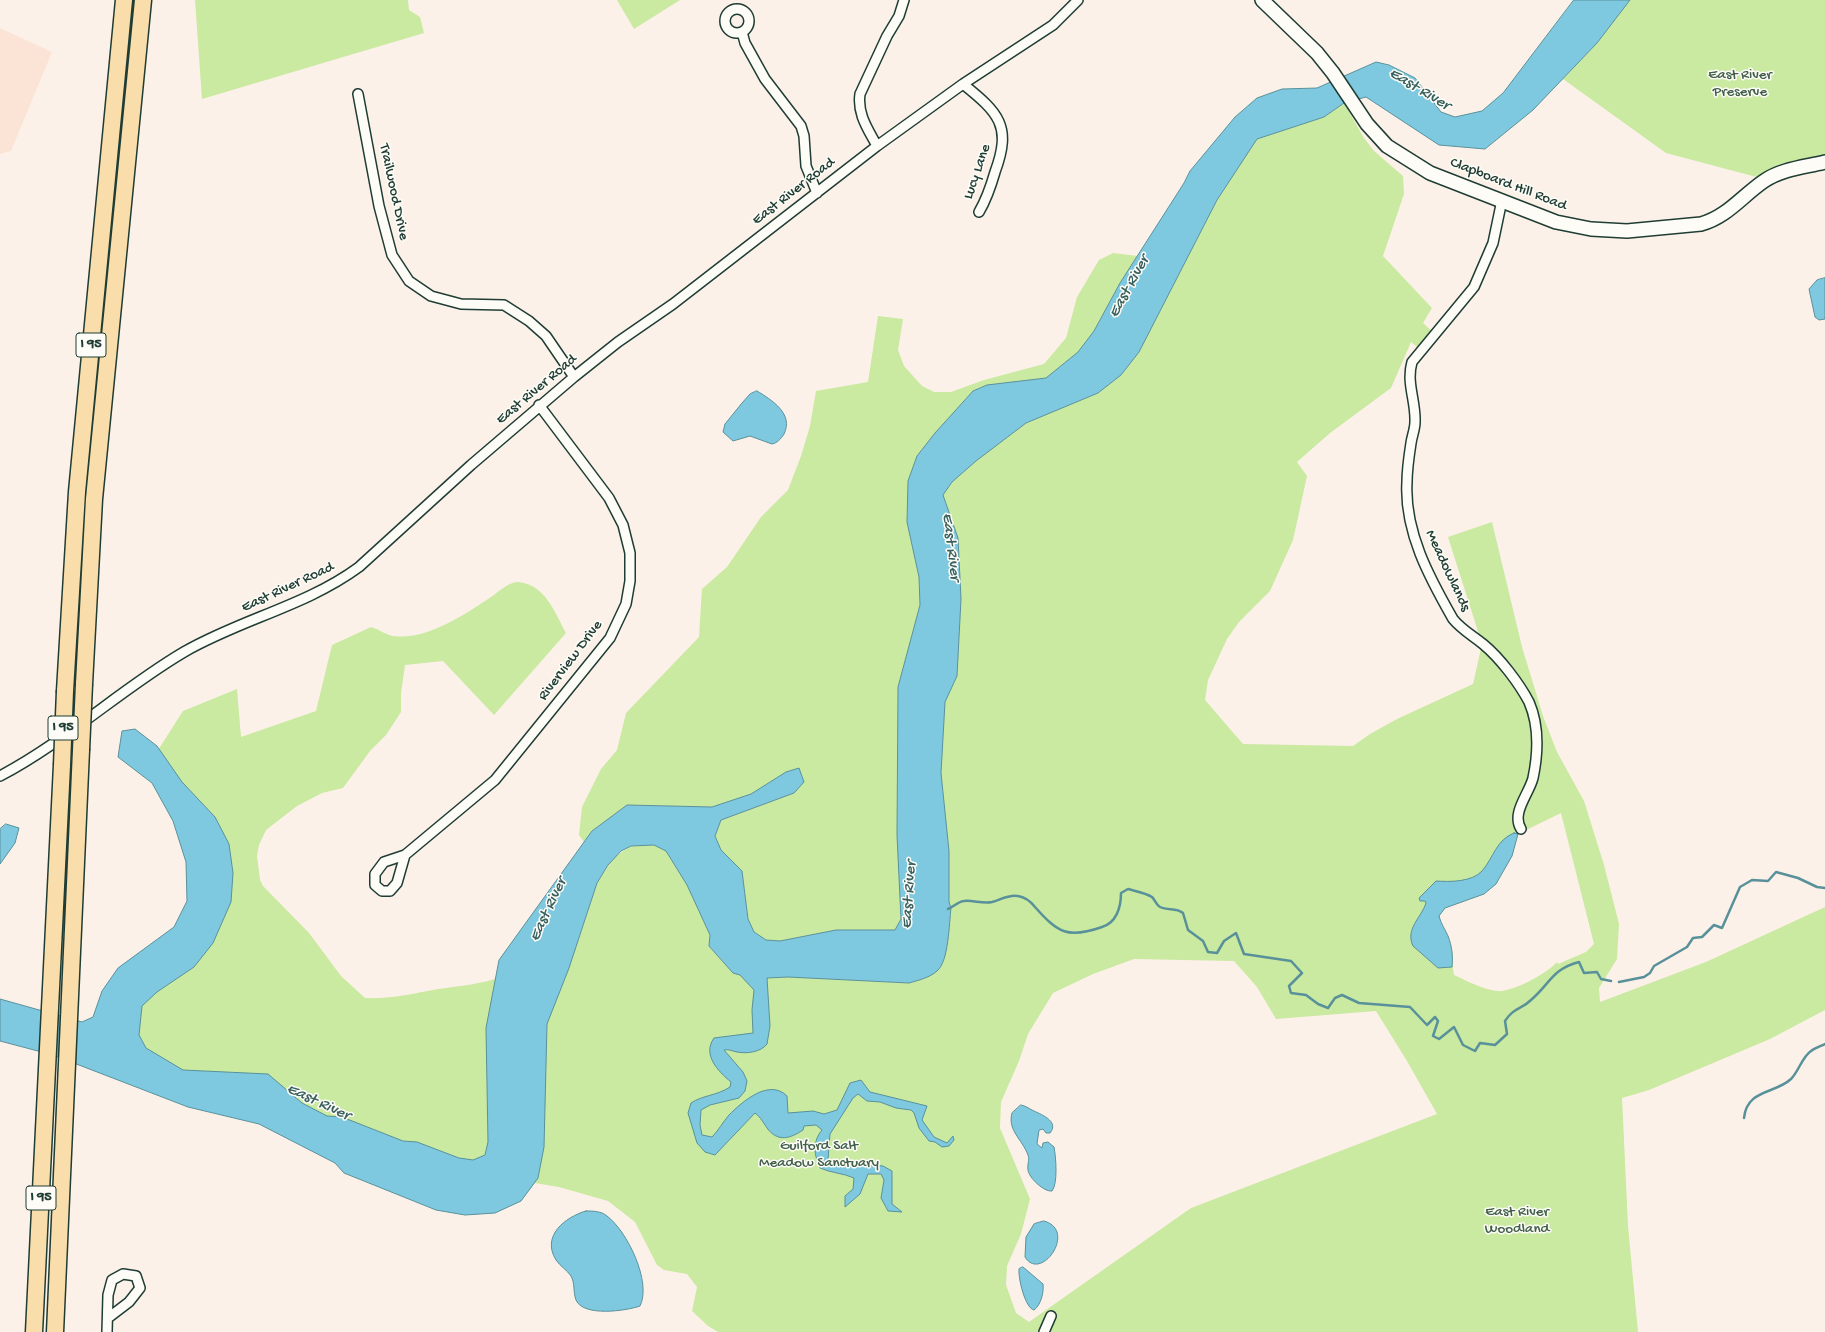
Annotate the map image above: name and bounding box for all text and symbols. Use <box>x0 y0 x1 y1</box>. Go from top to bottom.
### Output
water label: East River <box>1385 64 1453 116</box>
park label: East River Preserve <box>1708 67 1772 102</box>
street label: Trailwood Drive <box>374 142 412 242</box>
street label: Lucy Lane <box>960 142 996 202</box>
street label: East River Road <box>749 154 839 230</box>
street label: Clapboard Hill Road <box>1447 154 1569 216</box>
water label: East River <box>1105 253 1155 321</box>
road number: I 95 <box>76 333 106 357</box>
street label: East River Road <box>493 351 581 429</box>
water label: East River <box>936 512 964 582</box>
street label: Meadowlands <box>1420 527 1474 615</box>
street label: East River Road <box>239 559 337 617</box>
street label: Riverview Drive <box>535 617 607 705</box>
road number: I 95 <box>48 716 78 740</box>
water label: East River <box>898 860 922 930</box>
water label: East River <box>526 875 572 945</box>
water label: East River <box>283 1080 353 1126</box>
park label: Guilford Salt Meadow Sanctuary <box>759 1138 879 1173</box>
road number: I 95 <box>26 1186 56 1210</box>
park label: East River Woodland <box>1485 1204 1549 1239</box>

